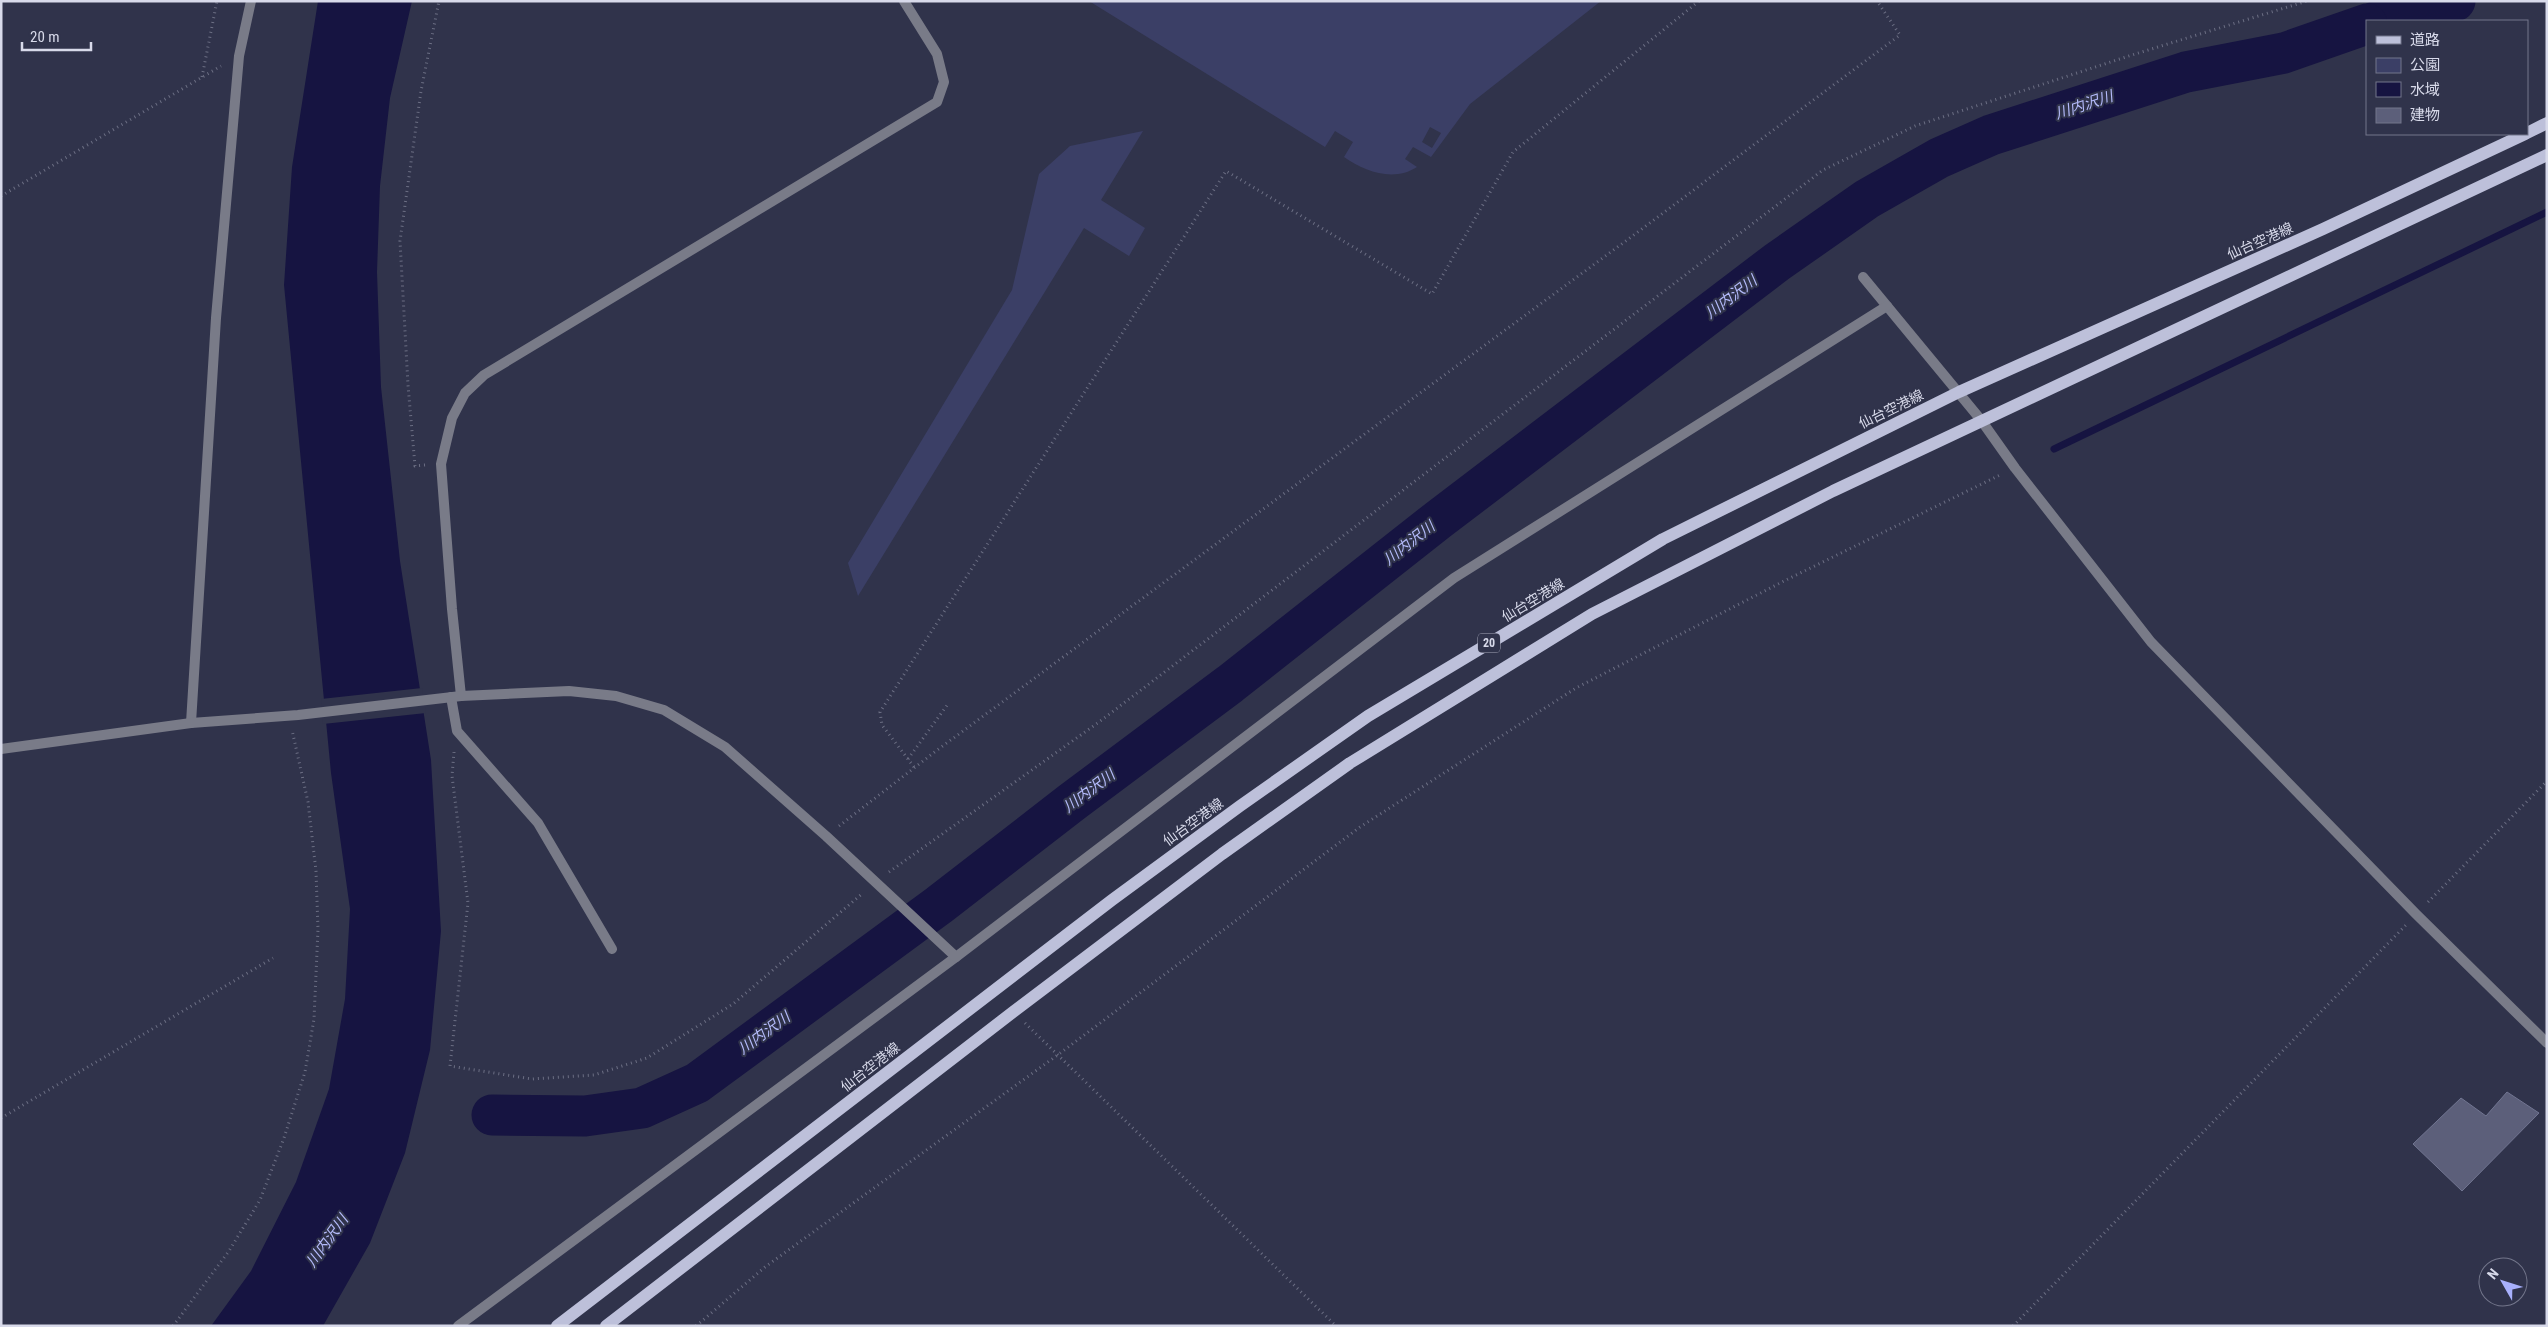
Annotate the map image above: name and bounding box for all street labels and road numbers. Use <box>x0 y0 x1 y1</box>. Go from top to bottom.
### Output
street label: 仙台空港線 <box>2225 219 2295 263</box>
street label: 仙台空港線 <box>1856 386 1926 432</box>
street label: 仙台空港線 <box>1499 575 1567 625</box>
road number: 20 <box>1478 634 1500 652</box>
street label: 仙台空港線 <box>1160 795 1226 849</box>
street label: 仙台空港線 <box>837 1039 903 1095</box>

